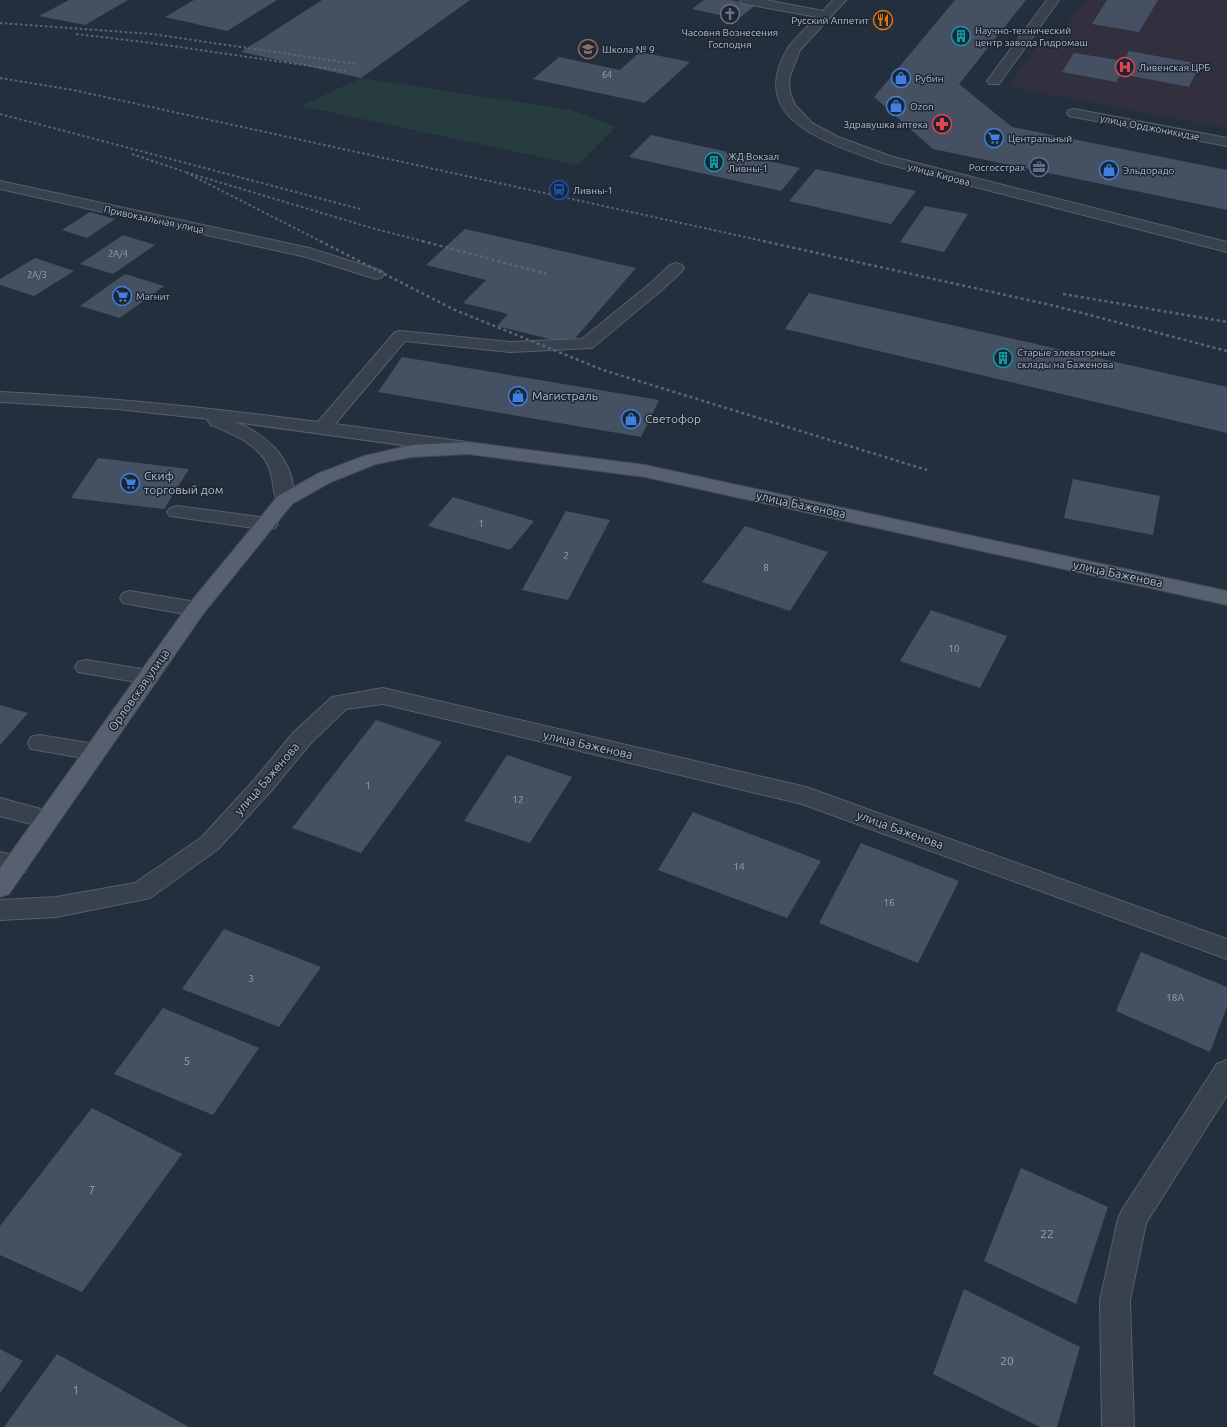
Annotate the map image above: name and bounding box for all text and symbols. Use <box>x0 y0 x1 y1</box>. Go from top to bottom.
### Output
church icon: Часовня Вознесения Господня <box>719 3 741 25</box>
restaurant icon: Русский Аппетит <box>872 9 894 31</box>
place label: Русский Аппетит <box>791 15 870 26</box>
building icon: Научно-технический центр завода Гидромаш <box>950 25 972 47</box>
place label: Научно-технический центр завода Гидромаш <box>975 25 1088 48</box>
place label: Часовня Вознесения Господня <box>682 27 778 50</box>
school or university icon: Школа № 9 <box>577 38 599 60</box>
place label: Школа № 9 <box>602 44 655 55</box>
hospital icon: Ливенская ЦРБ <box>1114 56 1136 78</box>
place label: Ливенская ЦРБ <box>1139 62 1211 73</box>
shop icon: Рубин <box>890 67 912 89</box>
house number: 64 <box>602 70 612 80</box>
place label: Рубин <box>915 73 944 84</box>
shop icon: Ozon <box>885 95 907 117</box>
place label: Ozon <box>910 101 934 112</box>
street label: улица Орджоникидзе <box>1099 112 1201 143</box>
pharmacy icon: Здравушка аптека <box>931 113 953 135</box>
place label: Здравушка аптека <box>843 119 928 130</box>
supermarket icon: Центральный <box>983 127 1005 149</box>
place label: Центральный <box>1008 133 1072 144</box>
building icon: ЖД Вокзал Ливны-1 <box>703 151 725 173</box>
place label: ЖД Вокзал Ливны-1 <box>728 151 779 174</box>
office icon: Росгосстрах <box>1028 156 1050 178</box>
shop icon: Эльдорадо <box>1098 159 1120 181</box>
street label: улица Кирова <box>907 161 971 188</box>
place label: Росгосстрах <box>969 162 1025 173</box>
place label: Эльдорадо <box>1123 165 1175 176</box>
station icon: Ливны-1 <box>548 179 570 201</box>
place label: Ливны-1 <box>573 185 613 196</box>
street label: Привокзальная улица <box>103 203 205 235</box>
house number: 2А/4 <box>108 249 128 259</box>
house number: 2А/3 <box>27 270 47 280</box>
supermarket icon: Магнит <box>111 285 133 307</box>
place label: Магнит <box>136 291 171 302</box>
building icon: Старые элеваторные склады на Баженова <box>992 347 1014 369</box>
place label: Старые элеваторные склады на Баженова <box>1017 347 1115 370</box>
shop icon: Магистраль <box>507 385 529 407</box>
place label: Магистраль <box>532 389 598 402</box>
shop icon: Светофор <box>620 408 642 430</box>
place label: Светофор <box>645 412 701 425</box>
place label: Скиф торговый дом <box>144 469 223 496</box>
supermarket icon: Скиф торговый дом <box>119 472 141 494</box>
street label: улица Баженова <box>755 489 847 520</box>
house number: 1 <box>478 518 484 529</box>
house number: 2 <box>563 550 569 561</box>
street label: улица Баженова <box>1072 558 1164 589</box>
house number: 8 <box>763 562 769 573</box>
house number: 10 <box>948 643 960 654</box>
street label: Орловская улица <box>105 646 172 733</box>
street label: улица Баженова <box>542 728 634 761</box>
street label: улица Баженова <box>232 740 301 817</box>
house number: 1 <box>365 780 371 791</box>
house number: 12 <box>512 794 524 805</box>
street label: улица Баженова <box>855 808 945 851</box>
house number: 14 <box>733 861 745 872</box>
house number: 16 <box>883 897 895 908</box>
house number: 3 <box>248 973 254 984</box>
house number: 18А <box>1166 992 1184 1003</box>
house number: 5 <box>184 1054 190 1067</box>
house number: 7 <box>89 1183 95 1196</box>
house number: 22 <box>1040 1227 1054 1240</box>
house number: 20 <box>1000 1354 1014 1367</box>
house number: 1 <box>73 1383 79 1396</box>

